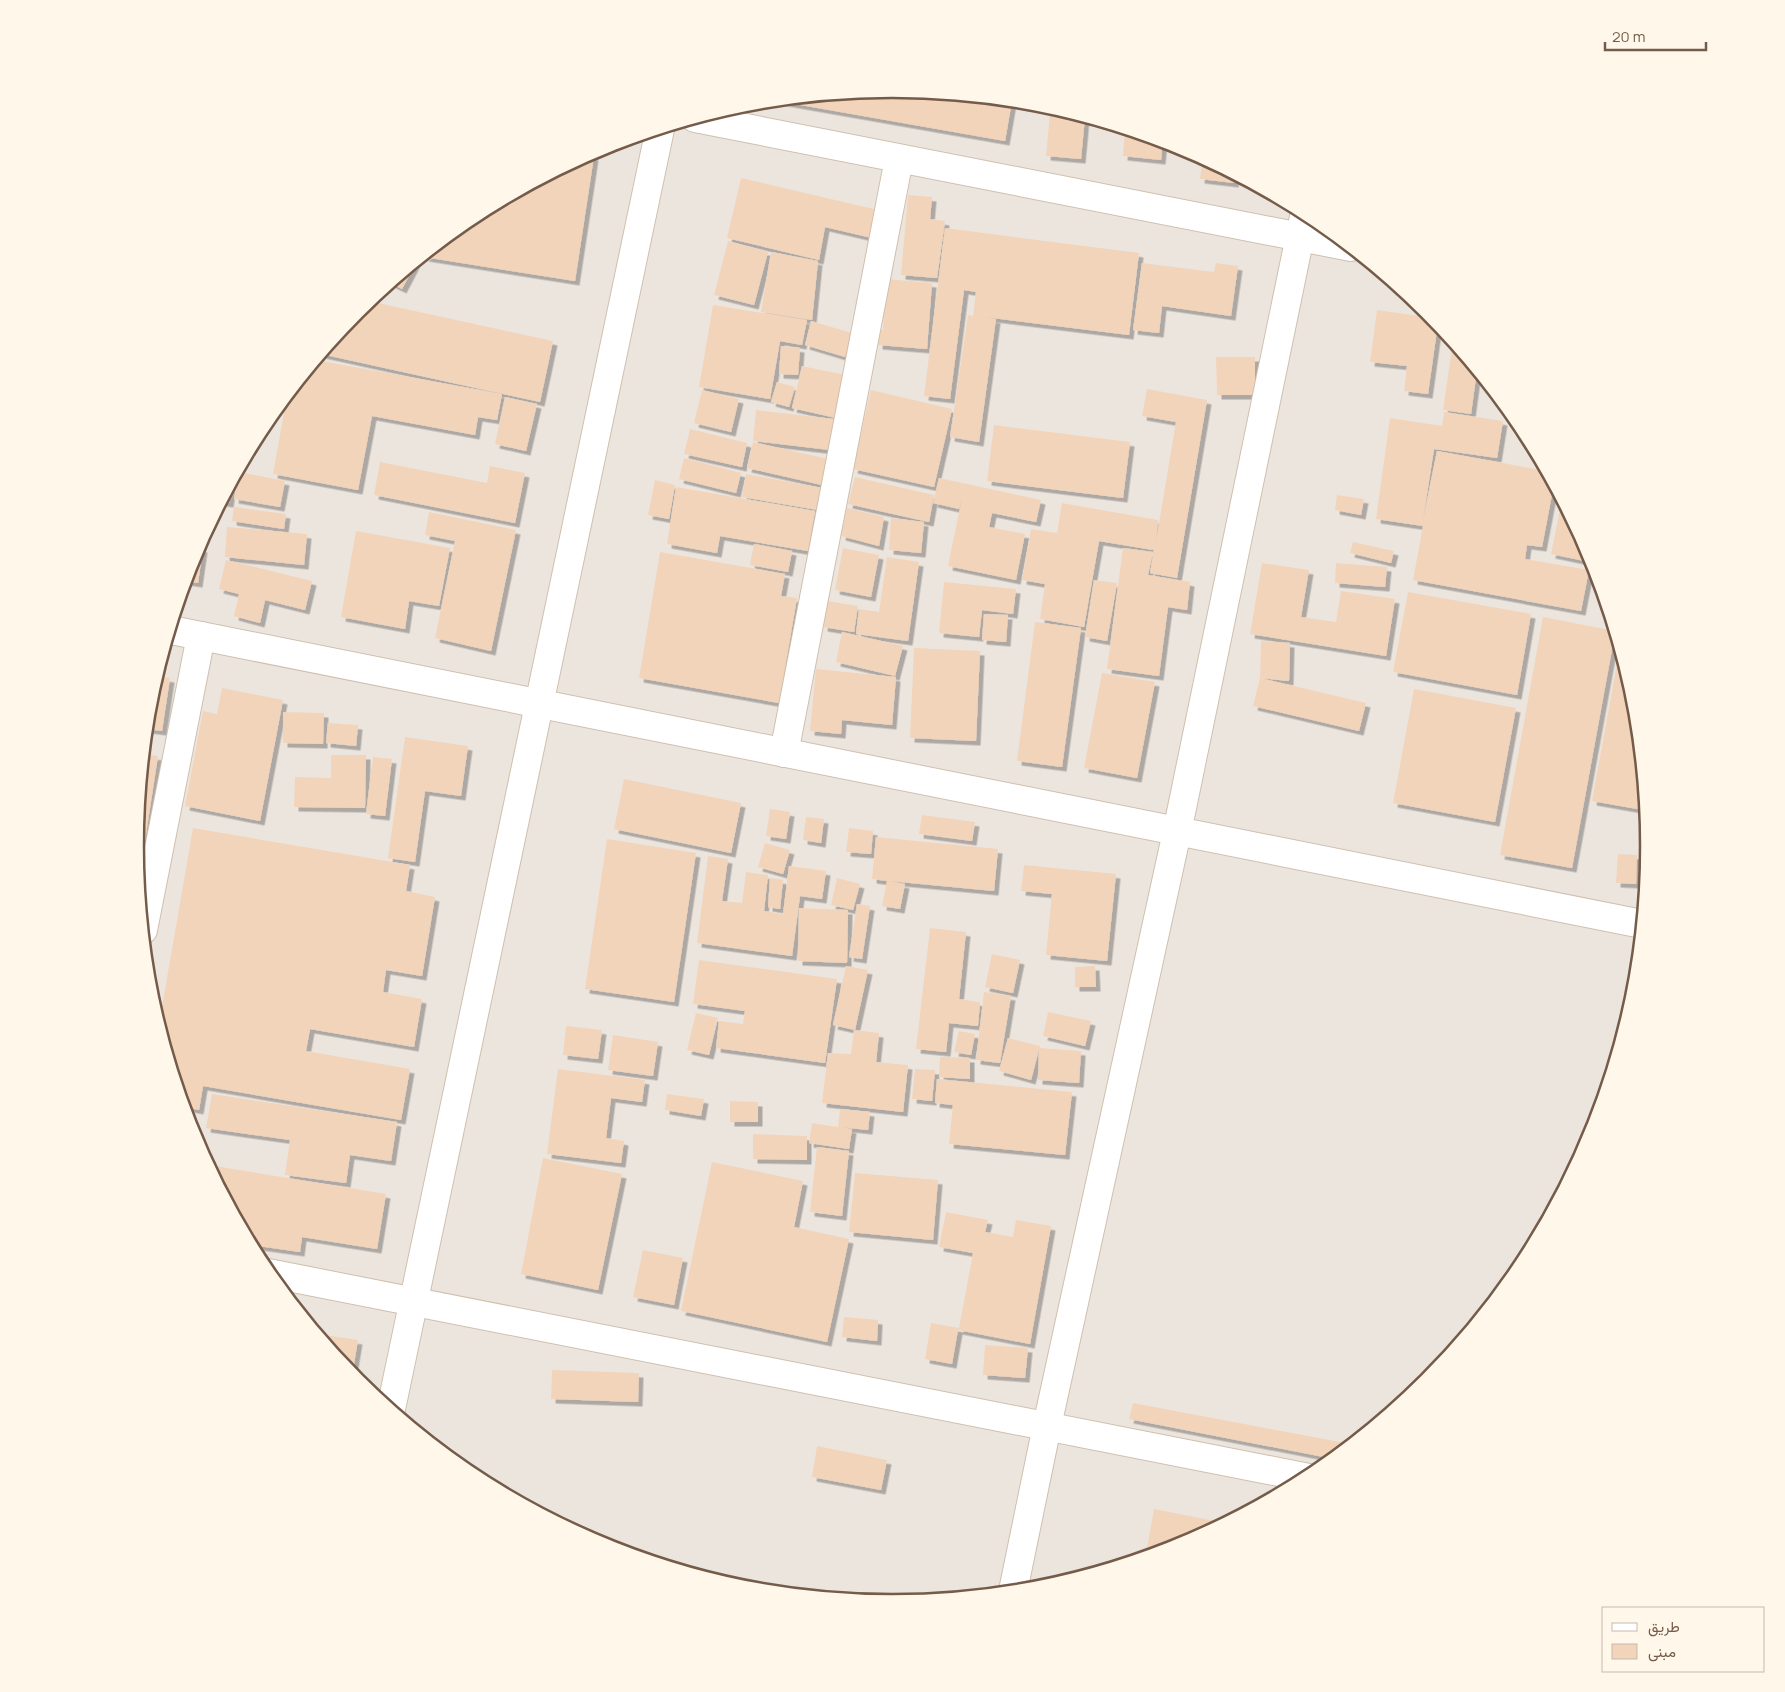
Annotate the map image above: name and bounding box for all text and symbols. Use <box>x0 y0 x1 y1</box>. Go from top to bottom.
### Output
scale bar <box>1605 20 1706 52</box>
text: 20 m <box>1612 26 1645 47</box>
legend <box>1602 1607 1765 1672</box>
text: طريق <box>1648 1616 1680 1637</box>
text: مبنى <box>1648 1641 1676 1662</box>

